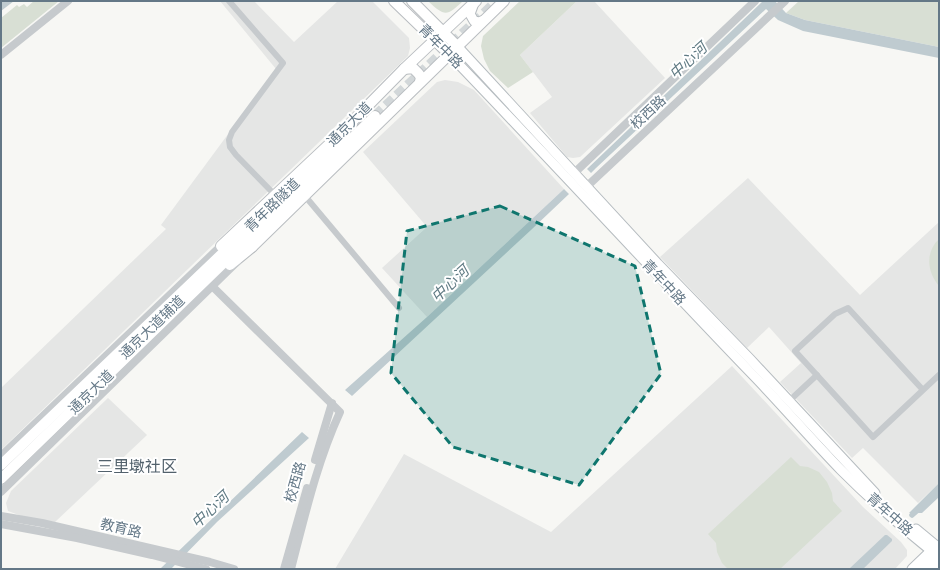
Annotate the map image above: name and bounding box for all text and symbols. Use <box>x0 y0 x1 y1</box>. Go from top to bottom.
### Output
street label: 青年中路 <box>415 20 467 72</box>
water label: 中心河 <box>665 36 713 83</box>
street label: 校西路 <box>627 91 669 133</box>
street label: 通京大道 <box>323 98 375 150</box>
street label: 青年路隧道 <box>241 174 303 236</box>
street label: 青年中路 <box>638 255 690 309</box>
water label: 中心河 <box>427 259 475 306</box>
street label: 通京大道辅道 <box>116 291 188 363</box>
street label: 通京大道 <box>65 366 117 418</box>
district label: 三里墩社区 <box>97 456 177 476</box>
street label: 校西路 <box>281 459 309 505</box>
water label: 中心河 <box>187 485 235 532</box>
street label: 青年中路 <box>863 489 917 539</box>
street label: 教育路 <box>99 515 143 541</box>

